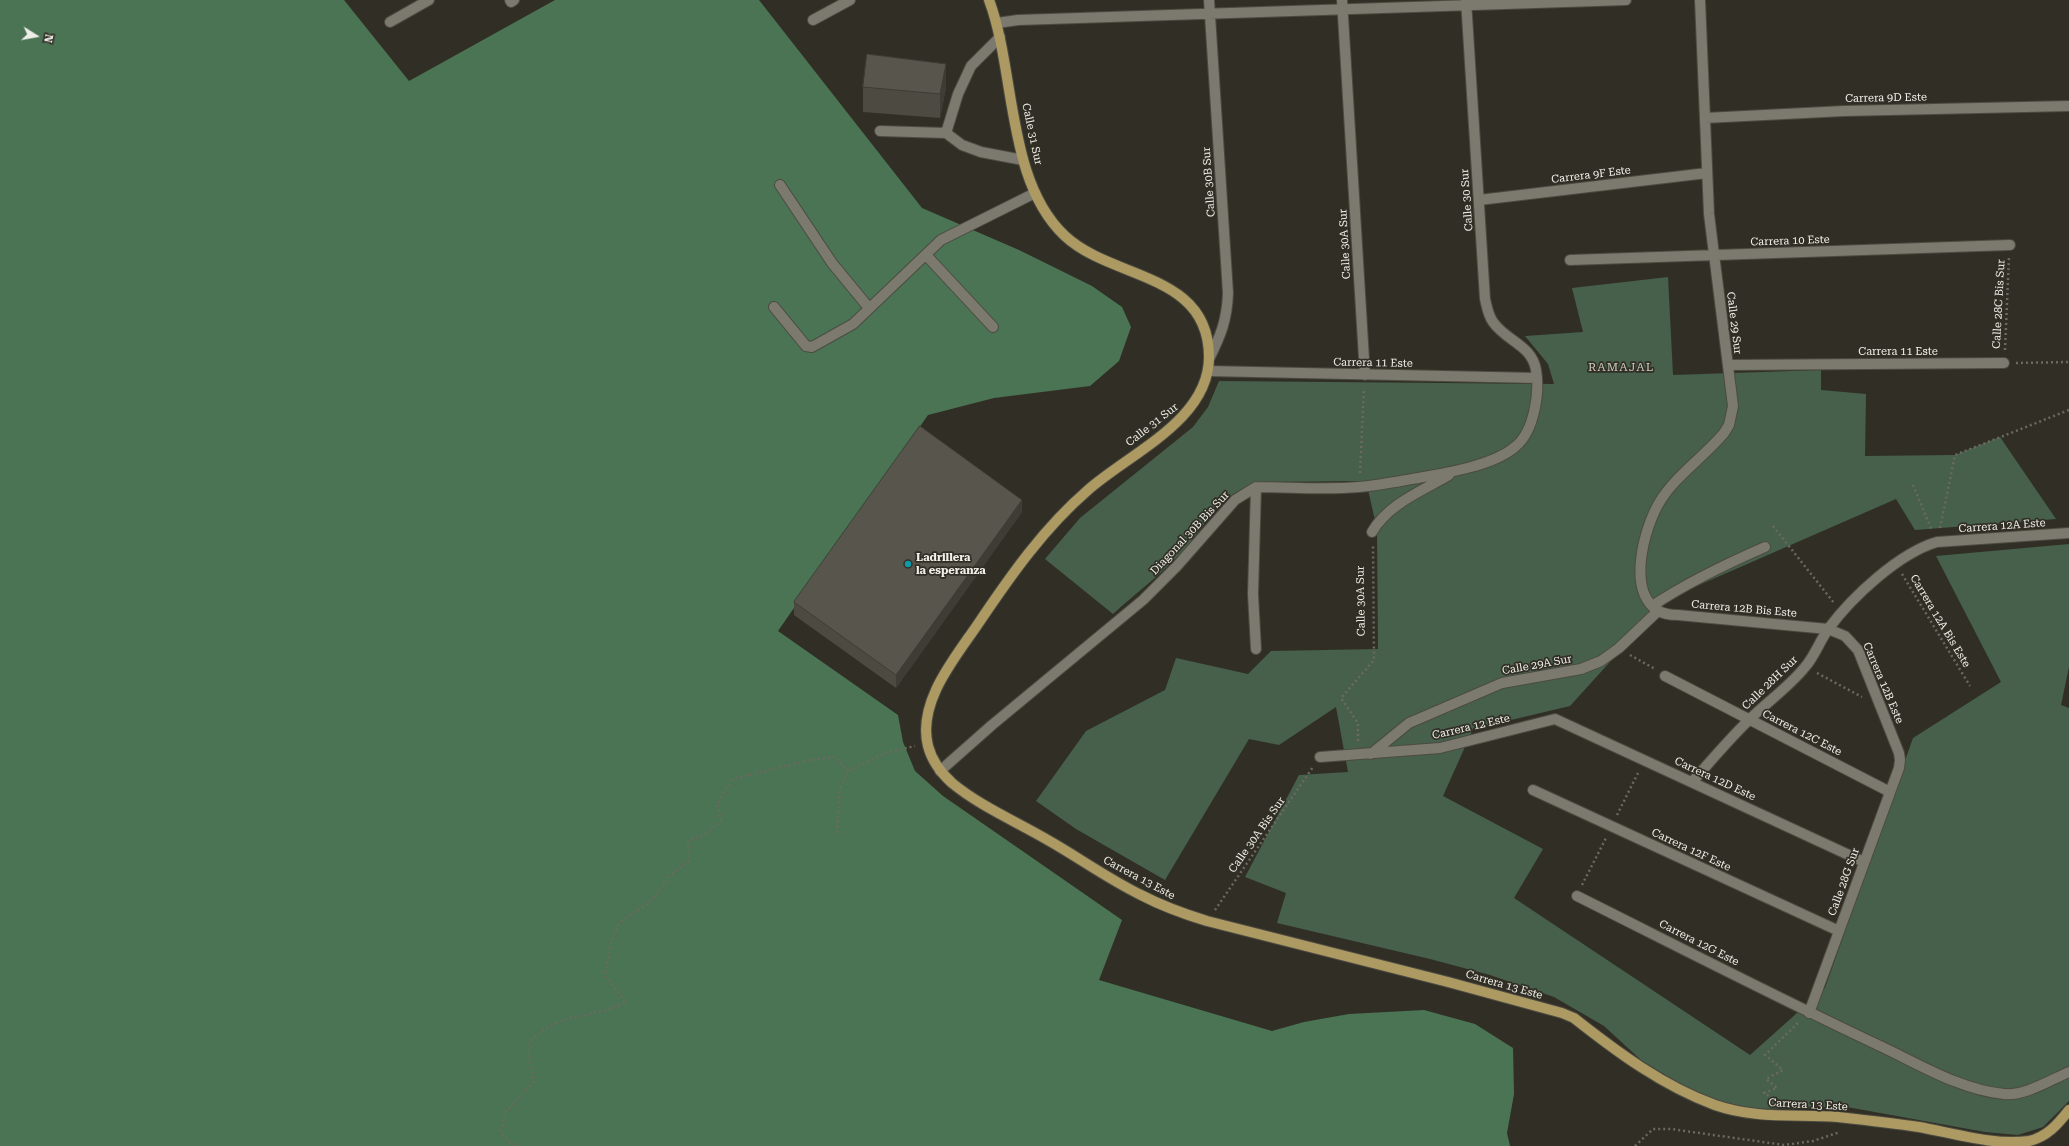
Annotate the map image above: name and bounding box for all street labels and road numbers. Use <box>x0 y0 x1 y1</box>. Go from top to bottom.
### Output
street label: Carrera 9D Este <box>1845 91 1927 105</box>
street label: Calle 31 Sur <box>1019 102 1045 166</box>
street label: Calle 30B Sur <box>1200 147 1218 217</box>
street label: Carrera 9F Este <box>1551 164 1631 186</box>
street label: Calle 30 Sur <box>1458 168 1476 232</box>
street label: Calle 30A Sur <box>1337 208 1353 280</box>
street label: Carrera 10 Este <box>1750 233 1830 249</box>
street label: Calle 28C Bis Sur <box>1990 259 2008 349</box>
street label: Calle 29 Sur <box>1724 291 1744 355</box>
street label: Carrera 11 Este <box>1858 345 1938 359</box>
street label: Carrera 11 Este <box>1333 356 1413 370</box>
street label: Calle 31 Sur <box>1123 400 1181 450</box>
street label: Diagonal 30B Bis Sur <box>1148 488 1232 578</box>
street label: Carrera 12A Este <box>1958 516 2046 536</box>
street label: Calle 30A Sur <box>1354 566 1368 636</box>
street label: Carrera 12A Bis Este <box>1907 572 1973 670</box>
street label: Carrera 12B Bis Este <box>1691 598 1797 620</box>
street label: Carrera 12B Este <box>1860 640 1906 726</box>
street label: Calle 29A Sur <box>1501 652 1573 678</box>
street label: Calle 28H Sur <box>1740 653 1800 713</box>
street label: Carrera 12C Este <box>1760 707 1844 759</box>
street label: Carrera 12 Este <box>1431 712 1511 742</box>
street label: Carrera 12D Este <box>1672 754 1758 804</box>
street label: Calle 30A Bis Sur <box>1226 795 1288 875</box>
street label: Carrera 12F Este <box>1649 826 1733 874</box>
street label: Calle 28G Sur <box>1826 846 1862 918</box>
street label: Carrera 13 Este <box>1101 854 1177 902</box>
street label: Carrera 12G Este <box>1657 917 1741 969</box>
street label: Carrera 13 Este <box>1464 968 1544 1002</box>
street label: Carrera 13 Este <box>1768 1096 1848 1114</box>

